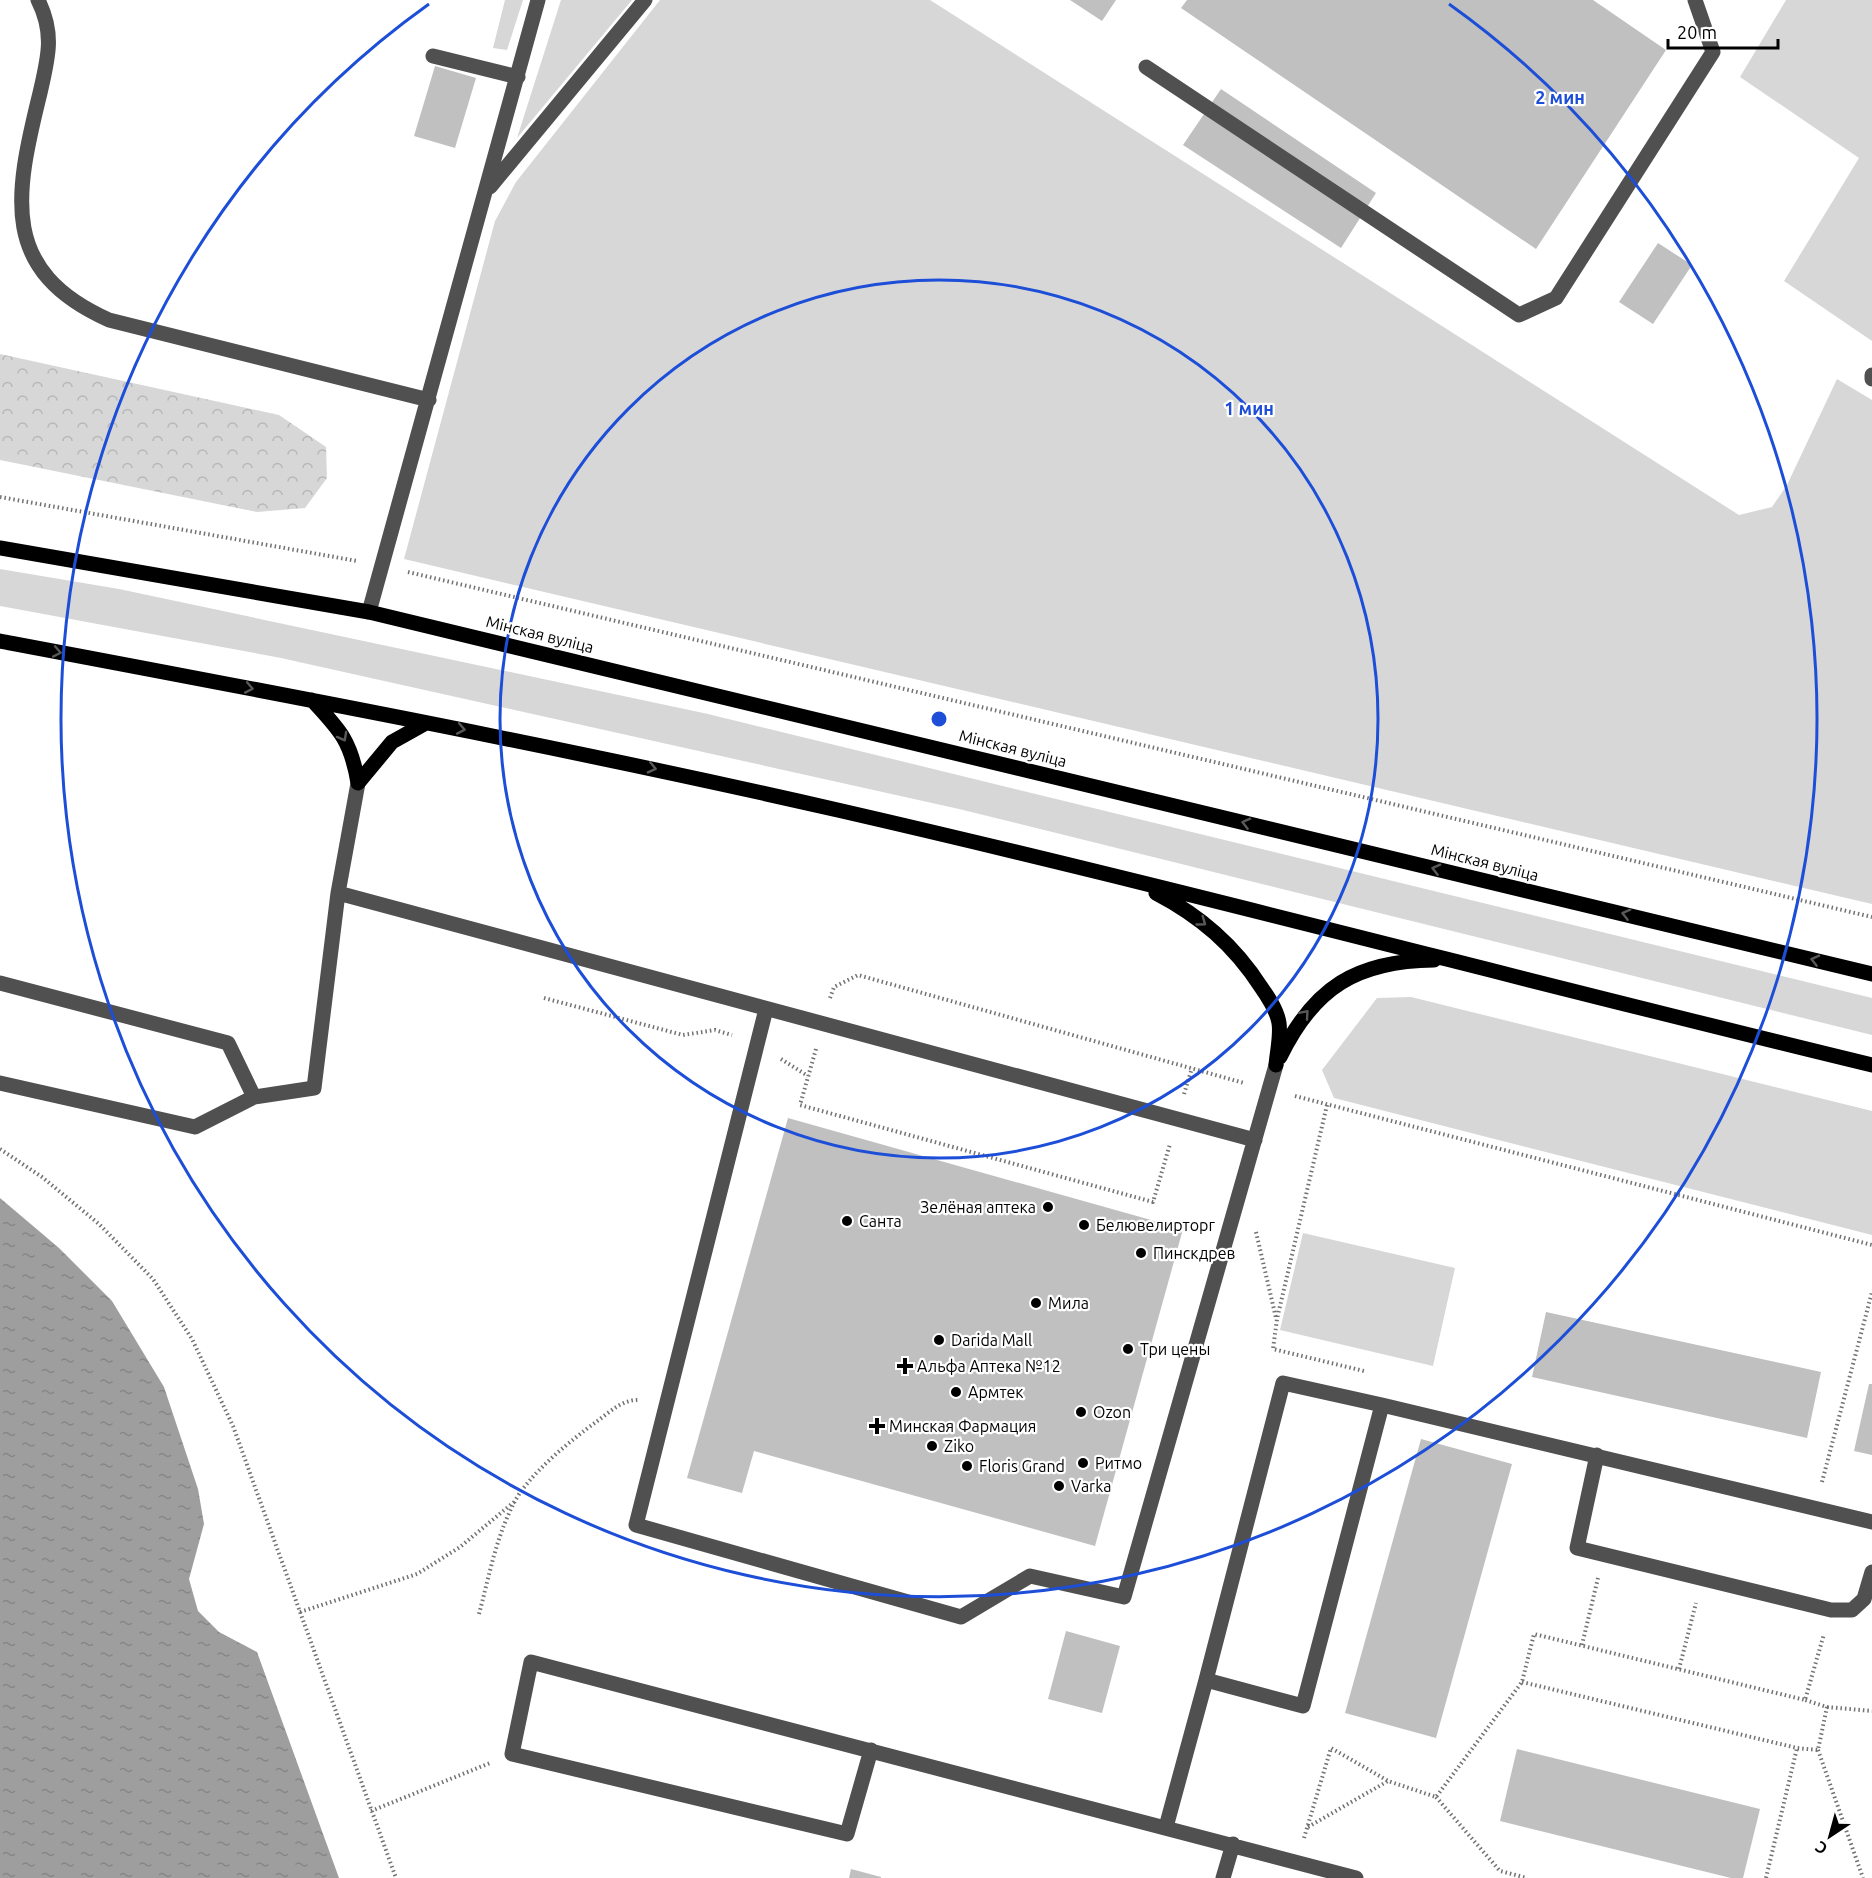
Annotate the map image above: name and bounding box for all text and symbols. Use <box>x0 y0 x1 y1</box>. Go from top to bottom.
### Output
scale bar <box>1668 12 1778 50</box>
text: 20 m <box>1677 22 1717 42</box>
text: 2 мин <box>1535 87 1585 107</box>
text: 1 мин <box>1224 398 1274 418</box>
street label: Мінская вуліца <box>484 612 596 656</box>
one-way arrow <box>52 645 62 658</box>
one-way arrow <box>244 681 254 694</box>
centre of rings <box>929 709 949 729</box>
one-way arrow <box>456 722 466 735</box>
street label: Мінская вуліца <box>957 726 1069 770</box>
one-way arrow <box>336 731 347 741</box>
one-way arrow <box>647 761 657 774</box>
one-way arrow <box>1242 817 1252 830</box>
street label: Мінская вуліца <box>1429 840 1541 884</box>
one-way arrow <box>1431 863 1441 876</box>
one-way arrow <box>1621 909 1631 922</box>
one-way arrow <box>1195 915 1206 926</box>
one-way arrow <box>1810 955 1820 968</box>
one-way arrow <box>1298 1010 1309 1021</box>
place label: Зелёная аптека <box>920 1198 1036 1216</box>
marker: Зелёная аптека <box>1041 1200 1055 1214</box>
place label: Санта <box>859 1212 902 1230</box>
marker: Санта <box>840 1214 854 1228</box>
place label: Белювелирторг <box>1096 1216 1215 1234</box>
marker: Белювелирторг <box>1077 1218 1091 1232</box>
place label: Пинскдрев <box>1153 1244 1235 1262</box>
marker: Пинскдрев <box>1134 1246 1148 1260</box>
place label: Мила <box>1048 1294 1089 1312</box>
marker: Мила <box>1029 1296 1043 1310</box>
place label: Darida Mall <box>951 1331 1032 1349</box>
marker: Darida Mall <box>932 1333 946 1347</box>
place label: Три цены <box>1140 1340 1210 1358</box>
marker: Три цены <box>1121 1342 1135 1356</box>
place label: Альфа Аптека №12 <box>917 1357 1061 1375</box>
marker: Альфа Аптека №12 <box>898 1359 912 1373</box>
place label: Армтек <box>968 1383 1024 1401</box>
marker: Армтек <box>949 1385 963 1399</box>
place label: Ozon <box>1093 1403 1131 1421</box>
marker: Ozon <box>1074 1405 1088 1419</box>
place label: Минская Фармация <box>889 1417 1036 1435</box>
marker: Минская Фармация <box>870 1419 884 1433</box>
place label: Ziko <box>944 1437 974 1455</box>
marker: Ziko <box>925 1439 939 1453</box>
place label: Ритмо <box>1095 1454 1142 1472</box>
marker: Ритмо <box>1076 1456 1090 1470</box>
place label: Floris Grand <box>979 1457 1065 1475</box>
marker: Floris Grand <box>960 1459 974 1473</box>
place label: Varka <box>1071 1477 1111 1495</box>
marker: Varka <box>1052 1479 1066 1493</box>
north arrow <box>1800 1806 1860 1866</box>
text: С <box>1812 1838 1831 1858</box>

